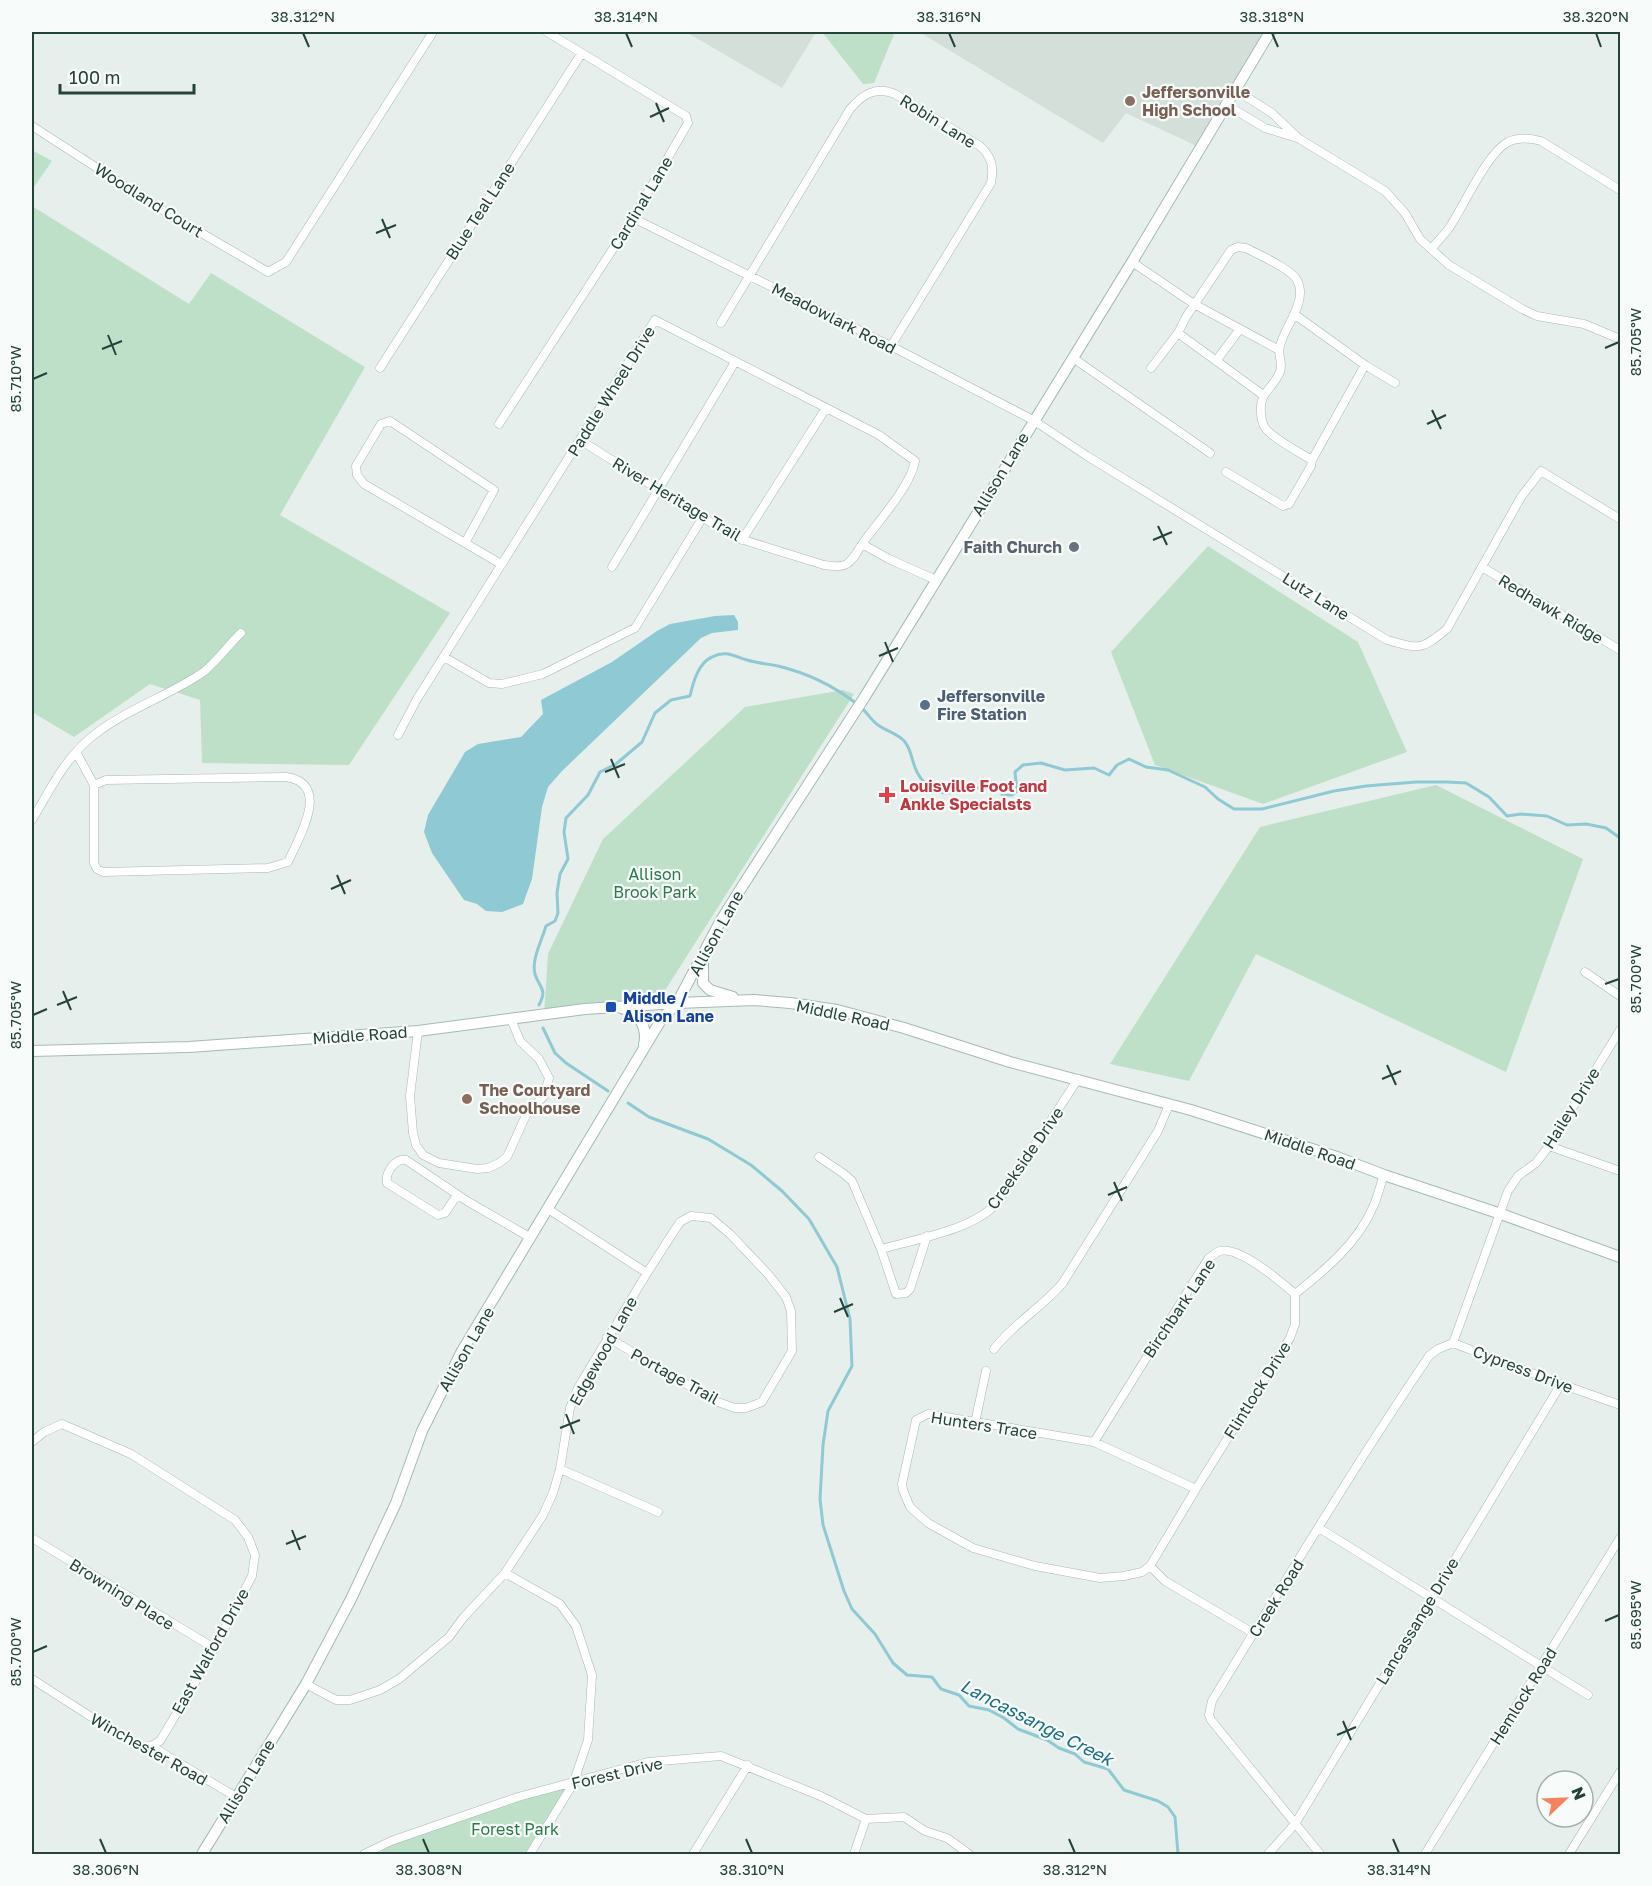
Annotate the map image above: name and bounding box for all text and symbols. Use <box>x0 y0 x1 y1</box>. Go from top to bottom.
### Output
text: 38.312°N <box>271 7 335 25</box>
text: 38.314°N <box>594 7 658 25</box>
text: 38.316°N <box>917 7 981 25</box>
text: 38.318°N <box>1240 7 1304 25</box>
text: 38.320°N <box>1563 7 1629 25</box>
scale bar <box>60 57 194 95</box>
text: 100 m <box>69 66 120 88</box>
place label: Jeffersonville High School <box>1142 82 1250 120</box>
street label: Robin Lane <box>896 90 980 152</box>
marker: Jeffersonville High School <box>1123 94 1137 108</box>
street label: Cardinal Lane <box>605 153 677 253</box>
street label: Woodland Court <box>91 158 207 242</box>
street label: Blue Teal Lane <box>441 159 519 263</box>
street label: Meadowlark Road <box>768 278 900 358</box>
text: 85.705°W <box>1626 308 1644 376</box>
street label: Paddle Wheel Drive <box>563 322 659 460</box>
text: 85.710°W <box>6 345 24 413</box>
street label: Allison Lane <box>967 428 1033 520</box>
street label: River Heritage Trail <box>609 453 745 545</box>
place label: Faith Church <box>964 537 1062 557</box>
marker: Faith Church <box>1067 540 1081 554</box>
street label: Lutz Lane <box>1279 568 1353 624</box>
street label: Redhawk Ridge <box>1495 570 1607 648</box>
place label: Jeffersonville Fire Station <box>937 686 1045 724</box>
marker: Jeffersonville Fire Station <box>918 698 932 712</box>
place label: Louisville Foot and Ankle Specialsts <box>900 776 1047 814</box>
marker: Louisville Foot and Ankle Specialsts <box>878 786 896 804</box>
park label: Allison Brook Park <box>613 864 697 902</box>
street label: Allison Lane <box>684 887 748 979</box>
text: 85.700°W <box>1626 944 1644 1014</box>
text: 85.705°W <box>6 981 24 1049</box>
place label: Middle / Alison Lane <box>623 988 714 1026</box>
street label: Middle Road <box>794 995 892 1035</box>
marker: Middle / Alison Lane <box>604 1000 618 1014</box>
street label: Middle Road <box>312 1022 408 1048</box>
street label: Hailey Drive <box>1538 1064 1604 1152</box>
place label: The Courtyard Schoolhouse <box>479 1080 590 1118</box>
marker: The Courtyard Schoolhouse <box>460 1092 474 1106</box>
street label: Creekside Drive <box>982 1103 1068 1213</box>
street label: Middle Road <box>1262 1124 1358 1174</box>
street label: Birchbark Lane <box>1138 1255 1220 1361</box>
street label: Edgewood Lane <box>565 1293 641 1409</box>
street label: Allison Lane <box>434 1303 498 1395</box>
street label: Flintlock Drive <box>1219 1338 1295 1442</box>
street label: Cypress Drive <box>1470 1341 1576 1397</box>
street label: Portage Trail <box>627 1343 723 1409</box>
street label: Hunters Trace <box>929 1407 1039 1443</box>
street label: Browning Place <box>66 1554 178 1634</box>
street label: Lancassange Drive <box>1371 1554 1463 1688</box>
street label: Creek Road <box>1244 1555 1308 1641</box>
text: 85.695°W <box>1626 1580 1644 1650</box>
street label: East Walford Drive <box>167 1585 253 1717</box>
text: 85.700°W <box>6 1617 24 1687</box>
street label: Hemlock Road <box>1485 1644 1561 1748</box>
water label: Lancassange Creek <box>957 1674 1119 1771</box>
street label: Winchester Road <box>87 1709 211 1789</box>
street label: Allison Lane <box>213 1735 279 1827</box>
street label: Forest Drive <box>570 1753 664 1793</box>
north arrow <box>1535 1769 1595 1829</box>
text: N <box>1567 1784 1590 1803</box>
park label: Forest Park <box>471 1819 559 1839</box>
text: 38.306°N <box>73 1860 139 1878</box>
text: 38.308°N <box>396 1860 462 1878</box>
text: 38.310°N <box>719 1860 785 1878</box>
text: 38.312°N <box>1043 1860 1107 1878</box>
text: 38.314°N <box>1367 1860 1431 1878</box>

